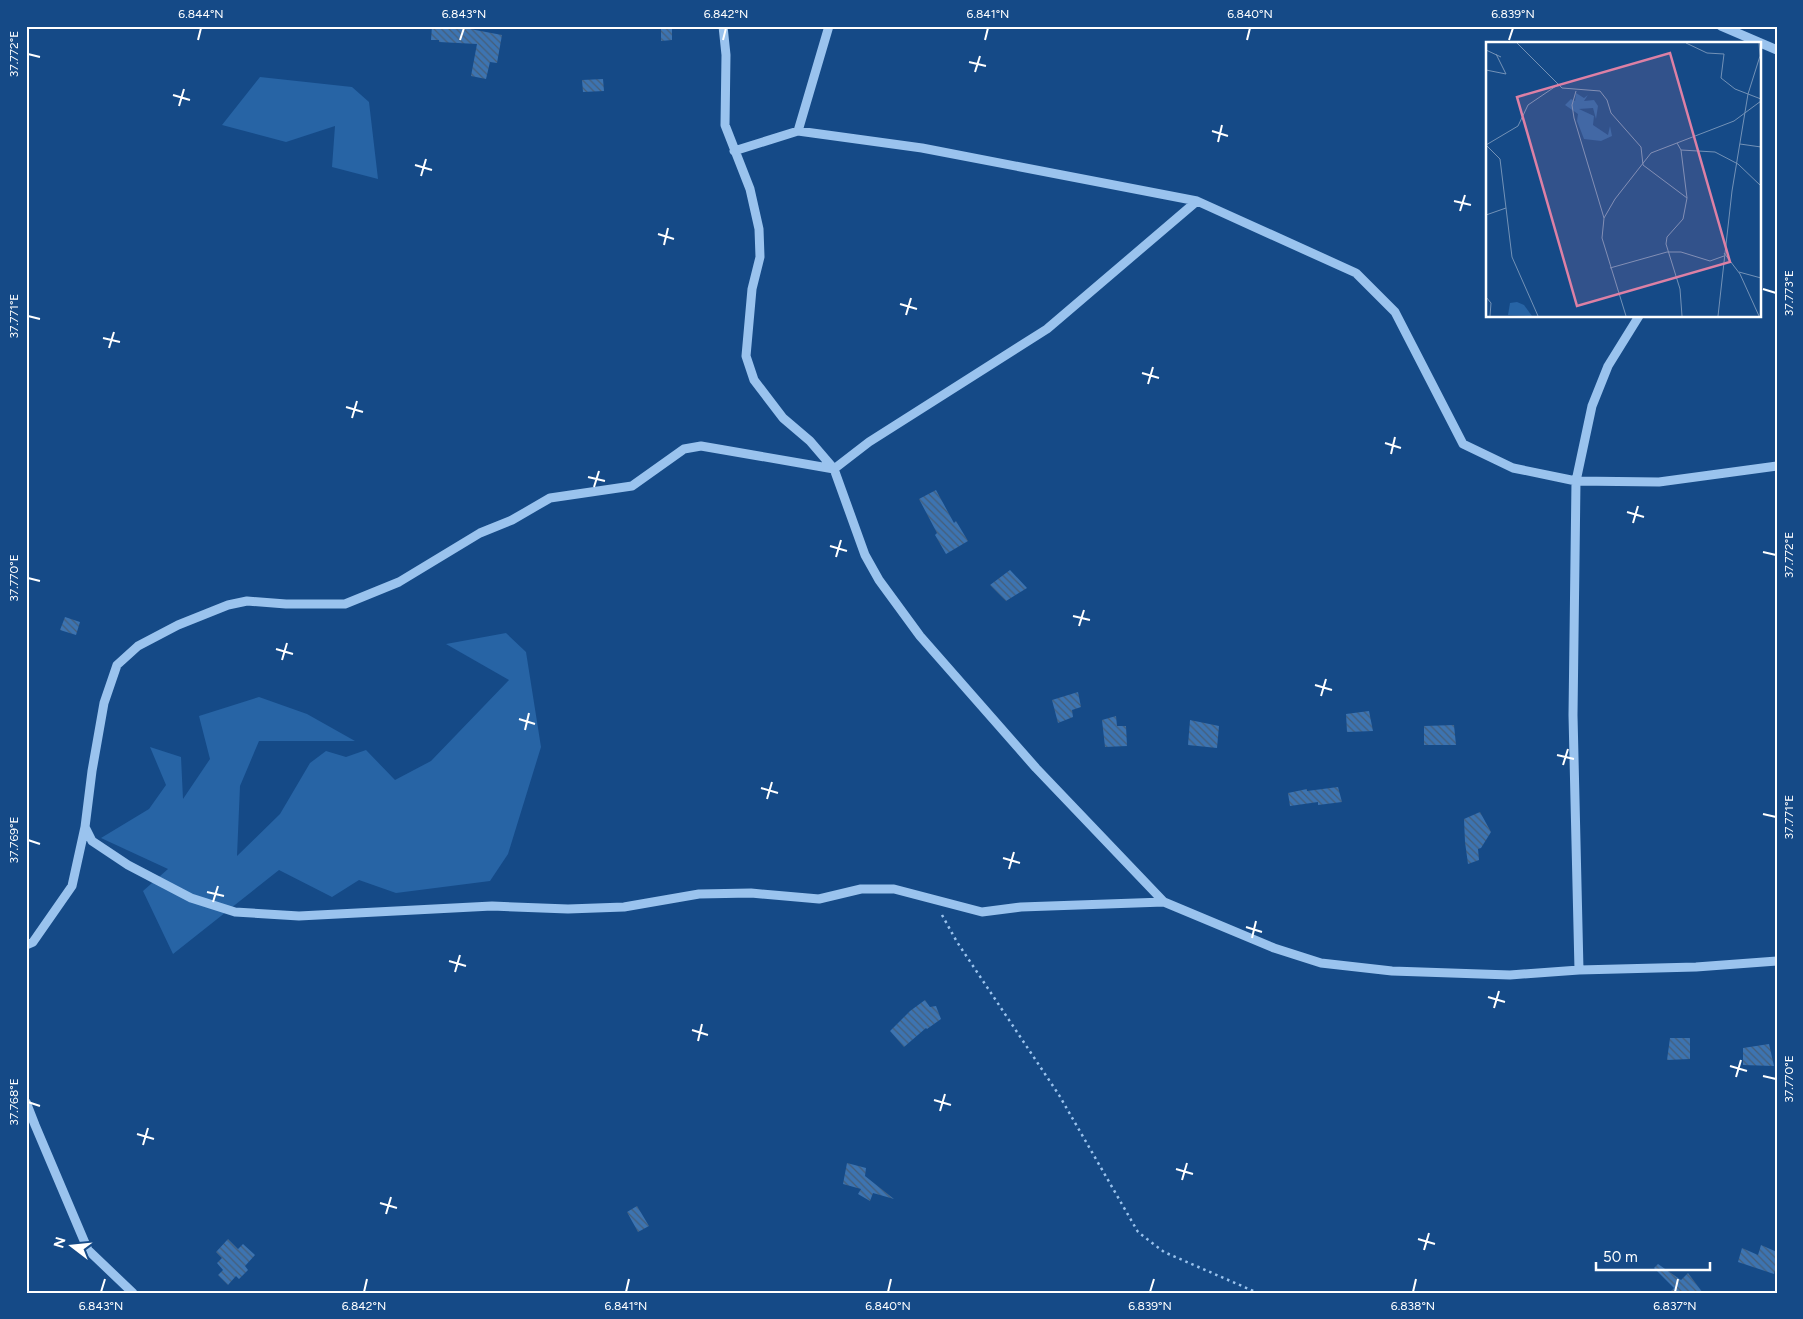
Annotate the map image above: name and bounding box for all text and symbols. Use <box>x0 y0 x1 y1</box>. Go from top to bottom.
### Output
text: 6.844°N <box>178 7 224 21</box>
text: 6.843°N <box>442 7 486 21</box>
text: 6.842°N <box>704 7 748 21</box>
text: 6.841°N <box>967 7 1009 21</box>
text: 6.840°N <box>1227 7 1273 21</box>
text: 6.839°N <box>1491 7 1535 21</box>
text: 37.772°E <box>7 31 21 77</box>
inset map <box>1486 42 1760 318</box>
text: 37.773°E <box>1782 270 1796 316</box>
text: 37.771°E <box>7 294 21 338</box>
text: 37.772°E <box>1782 532 1796 578</box>
text: 37.770°E <box>7 554 21 602</box>
text: 37.771°E <box>1782 795 1796 839</box>
text: 37.769°E <box>7 816 21 864</box>
text: 37.770°E <box>1782 1055 1796 1103</box>
text: 37.768°E <box>7 1078 21 1126</box>
north arrow <box>48 1222 98 1272</box>
text: N <box>50 1235 70 1250</box>
scale bar <box>1596 1239 1709 1271</box>
text: 50 m <box>1603 1248 1638 1266</box>
text: 6.843°N <box>79 1299 123 1313</box>
text: 6.842°N <box>342 1299 386 1313</box>
text: 6.841°N <box>605 1299 647 1313</box>
text: 6.840°N <box>865 1299 911 1313</box>
text: 6.839°N <box>1128 1299 1172 1313</box>
text: 6.838°N <box>1391 1299 1435 1313</box>
text: 6.837°N <box>1653 1299 1697 1313</box>

